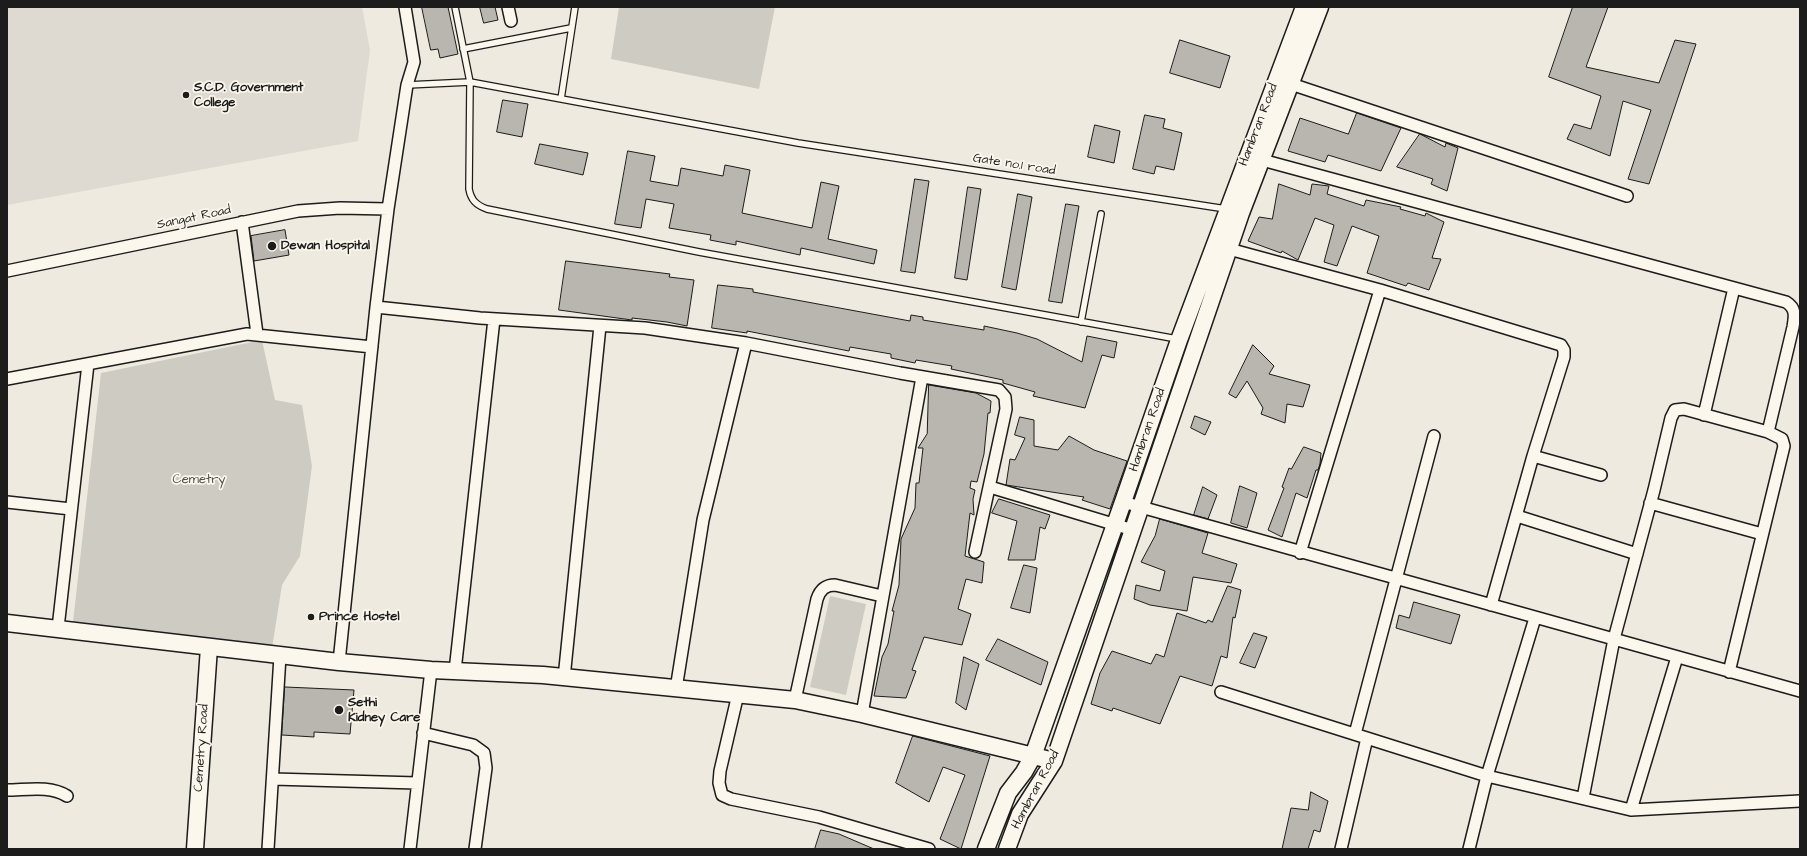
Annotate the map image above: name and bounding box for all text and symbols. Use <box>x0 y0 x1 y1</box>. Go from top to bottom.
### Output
place label: S.C.D. Government College <box>194 80 303 111</box>
street label: Hambran Road <box>1236 81 1282 169</box>
marker: S.C.D. Government College <box>181 90 191 100</box>
street label: Gate no.1 road <box>972 151 1056 179</box>
street label: Sangat Road <box>156 203 232 233</box>
place label: Dewan Hospital <box>281 238 370 254</box>
marker: Dewan Hospital <box>266 240 278 252</box>
street label: Hambran Road <box>1126 386 1170 474</box>
park label: Cemetry <box>173 472 225 488</box>
place label: Prince Hostel <box>319 609 399 625</box>
marker: Prince Hostel <box>306 612 316 622</box>
place label: Sethi Kidney Care <box>348 695 420 726</box>
street label: Cemetry Road <box>191 704 213 792</box>
marker: Sethi Kidney Care <box>333 704 345 716</box>
street label: Hambran Road <box>1009 748 1063 832</box>

